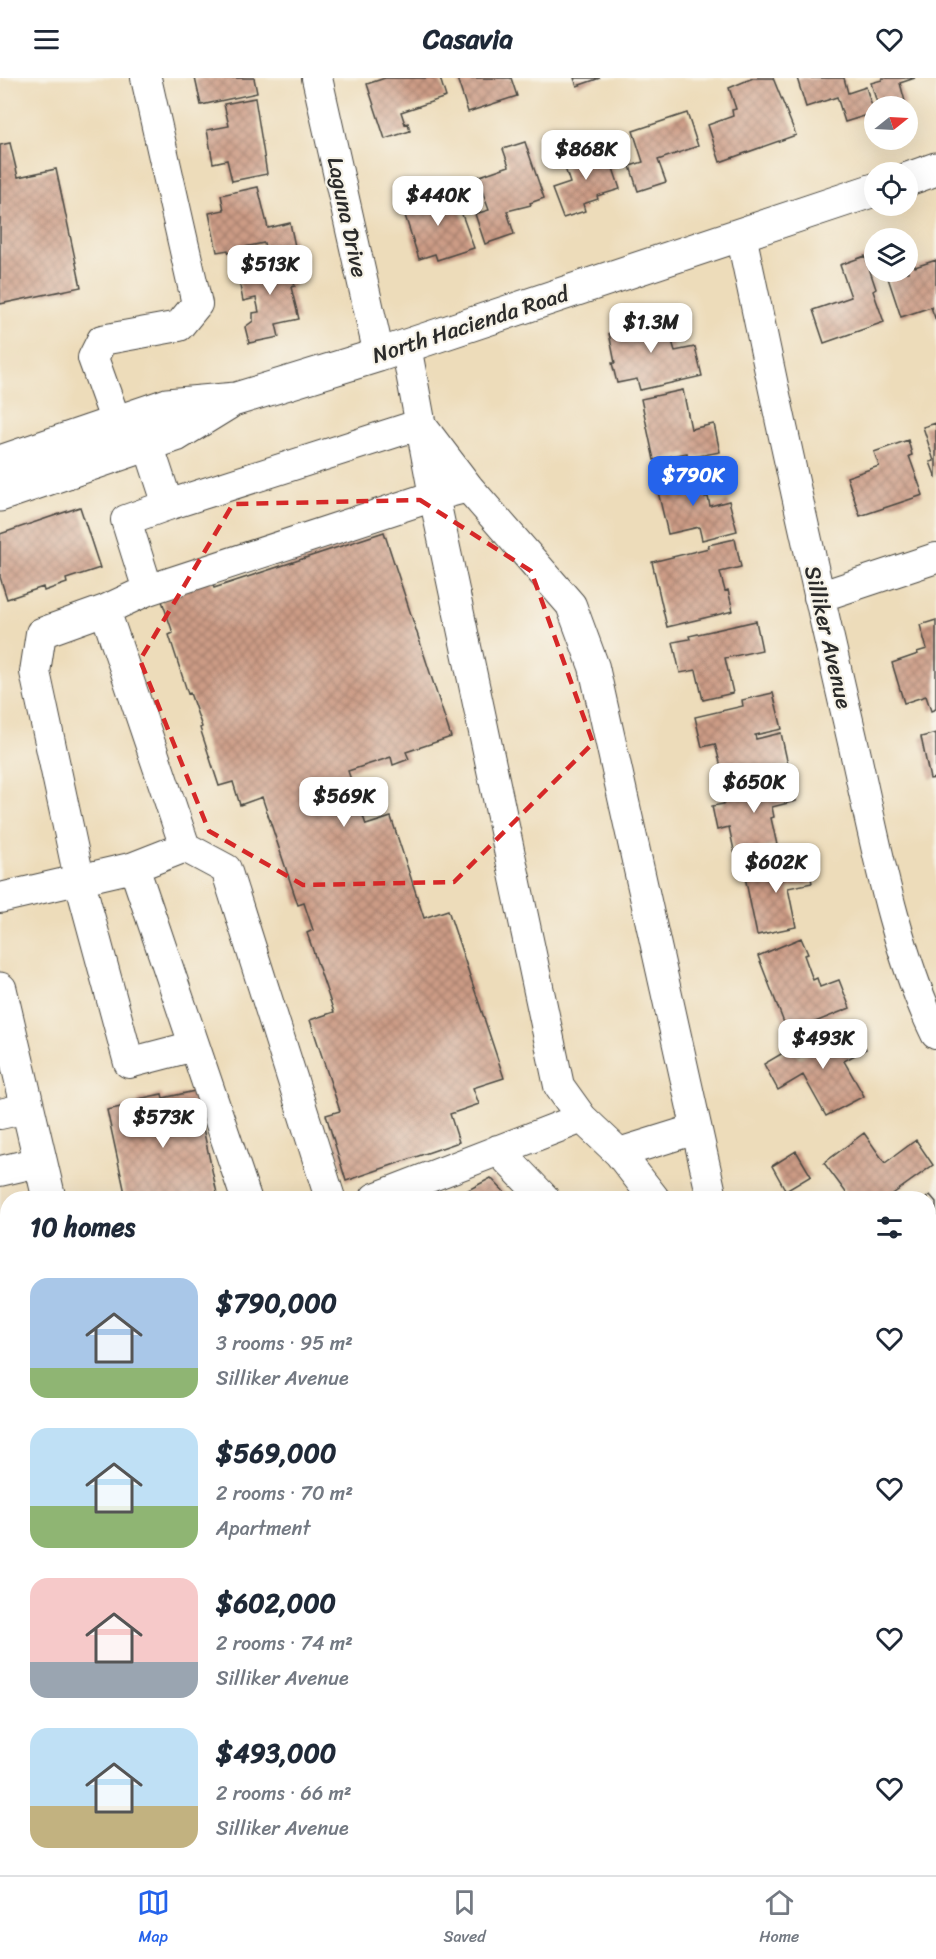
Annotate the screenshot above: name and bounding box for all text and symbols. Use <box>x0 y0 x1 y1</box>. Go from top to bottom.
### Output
text: Casavia <box>423 15 513 63</box>
icon: menu <box>30 23 63 56</box>
icon: heart <box>873 23 906 56</box>
north arrow <box>864 96 918 150</box>
map controls <box>864 96 918 282</box>
pin: $868K <box>544 130 628 181</box>
text: $868K <box>555 132 617 167</box>
street label: Laguna Drive <box>316 153 379 281</box>
button: locate <box>864 162 918 216</box>
pin: $440K <box>396 176 480 227</box>
text: $440K <box>406 178 470 213</box>
button: layers <box>864 228 918 282</box>
pin: $513K <box>228 245 312 296</box>
text: $513K <box>241 247 299 282</box>
street label: North Hacienda Road <box>367 274 575 375</box>
pin: $1.3M <box>609 303 693 354</box>
text: $1.3M <box>623 305 679 340</box>
pin: $790K <box>651 456 735 507</box>
text: $790K <box>662 458 724 493</box>
street label: Silliker Avenue <box>793 562 864 713</box>
pin: $650K <box>712 763 796 814</box>
text: $650K <box>723 765 785 800</box>
pin: $569K <box>302 777 386 828</box>
text: $569K <box>313 779 375 814</box>
pin: $602K <box>734 843 818 894</box>
text: $602K <box>745 845 807 880</box>
pin: $493K <box>781 1019 865 1070</box>
text: $493K <box>792 1021 854 1056</box>
pin: $573K <box>121 1098 205 1149</box>
text: $573K <box>133 1100 193 1135</box>
text: 10 homes <box>30 1204 135 1250</box>
icon: filters <box>873 1211 906 1244</box>
text: $790,000 <box>216 1280 337 1326</box>
icon: home <box>78 1302 150 1374</box>
icon: heart <box>873 1322 906 1355</box>
text: 3 rooms · 95 m² <box>216 1326 353 1361</box>
text: Silliker Avenue <box>216 1361 349 1396</box>
text: $569,000 <box>216 1430 336 1476</box>
icon: home <box>78 1452 150 1524</box>
icon: heart <box>873 1472 906 1505</box>
text: 2 rooms · 70 m² <box>216 1476 353 1511</box>
text: Apartment <box>216 1511 310 1546</box>
text: $602,000 <box>216 1580 336 1626</box>
icon: home <box>78 1602 150 1674</box>
icon: heart <box>873 1622 906 1655</box>
text: 2 rooms · 74 m² <box>216 1626 353 1661</box>
text: Silliker Avenue <box>216 1661 349 1696</box>
text: $493,000 <box>216 1730 336 1776</box>
icon: home <box>78 1752 150 1824</box>
icon: heart <box>873 1772 906 1805</box>
text: 2 rooms · 66 m² <box>216 1776 352 1811</box>
text: Silliker Avenue <box>216 1811 349 1846</box>
tab: Map <box>137 1886 170 1951</box>
tab: Saved <box>443 1886 486 1951</box>
tab: Home <box>759 1886 799 1951</box>

